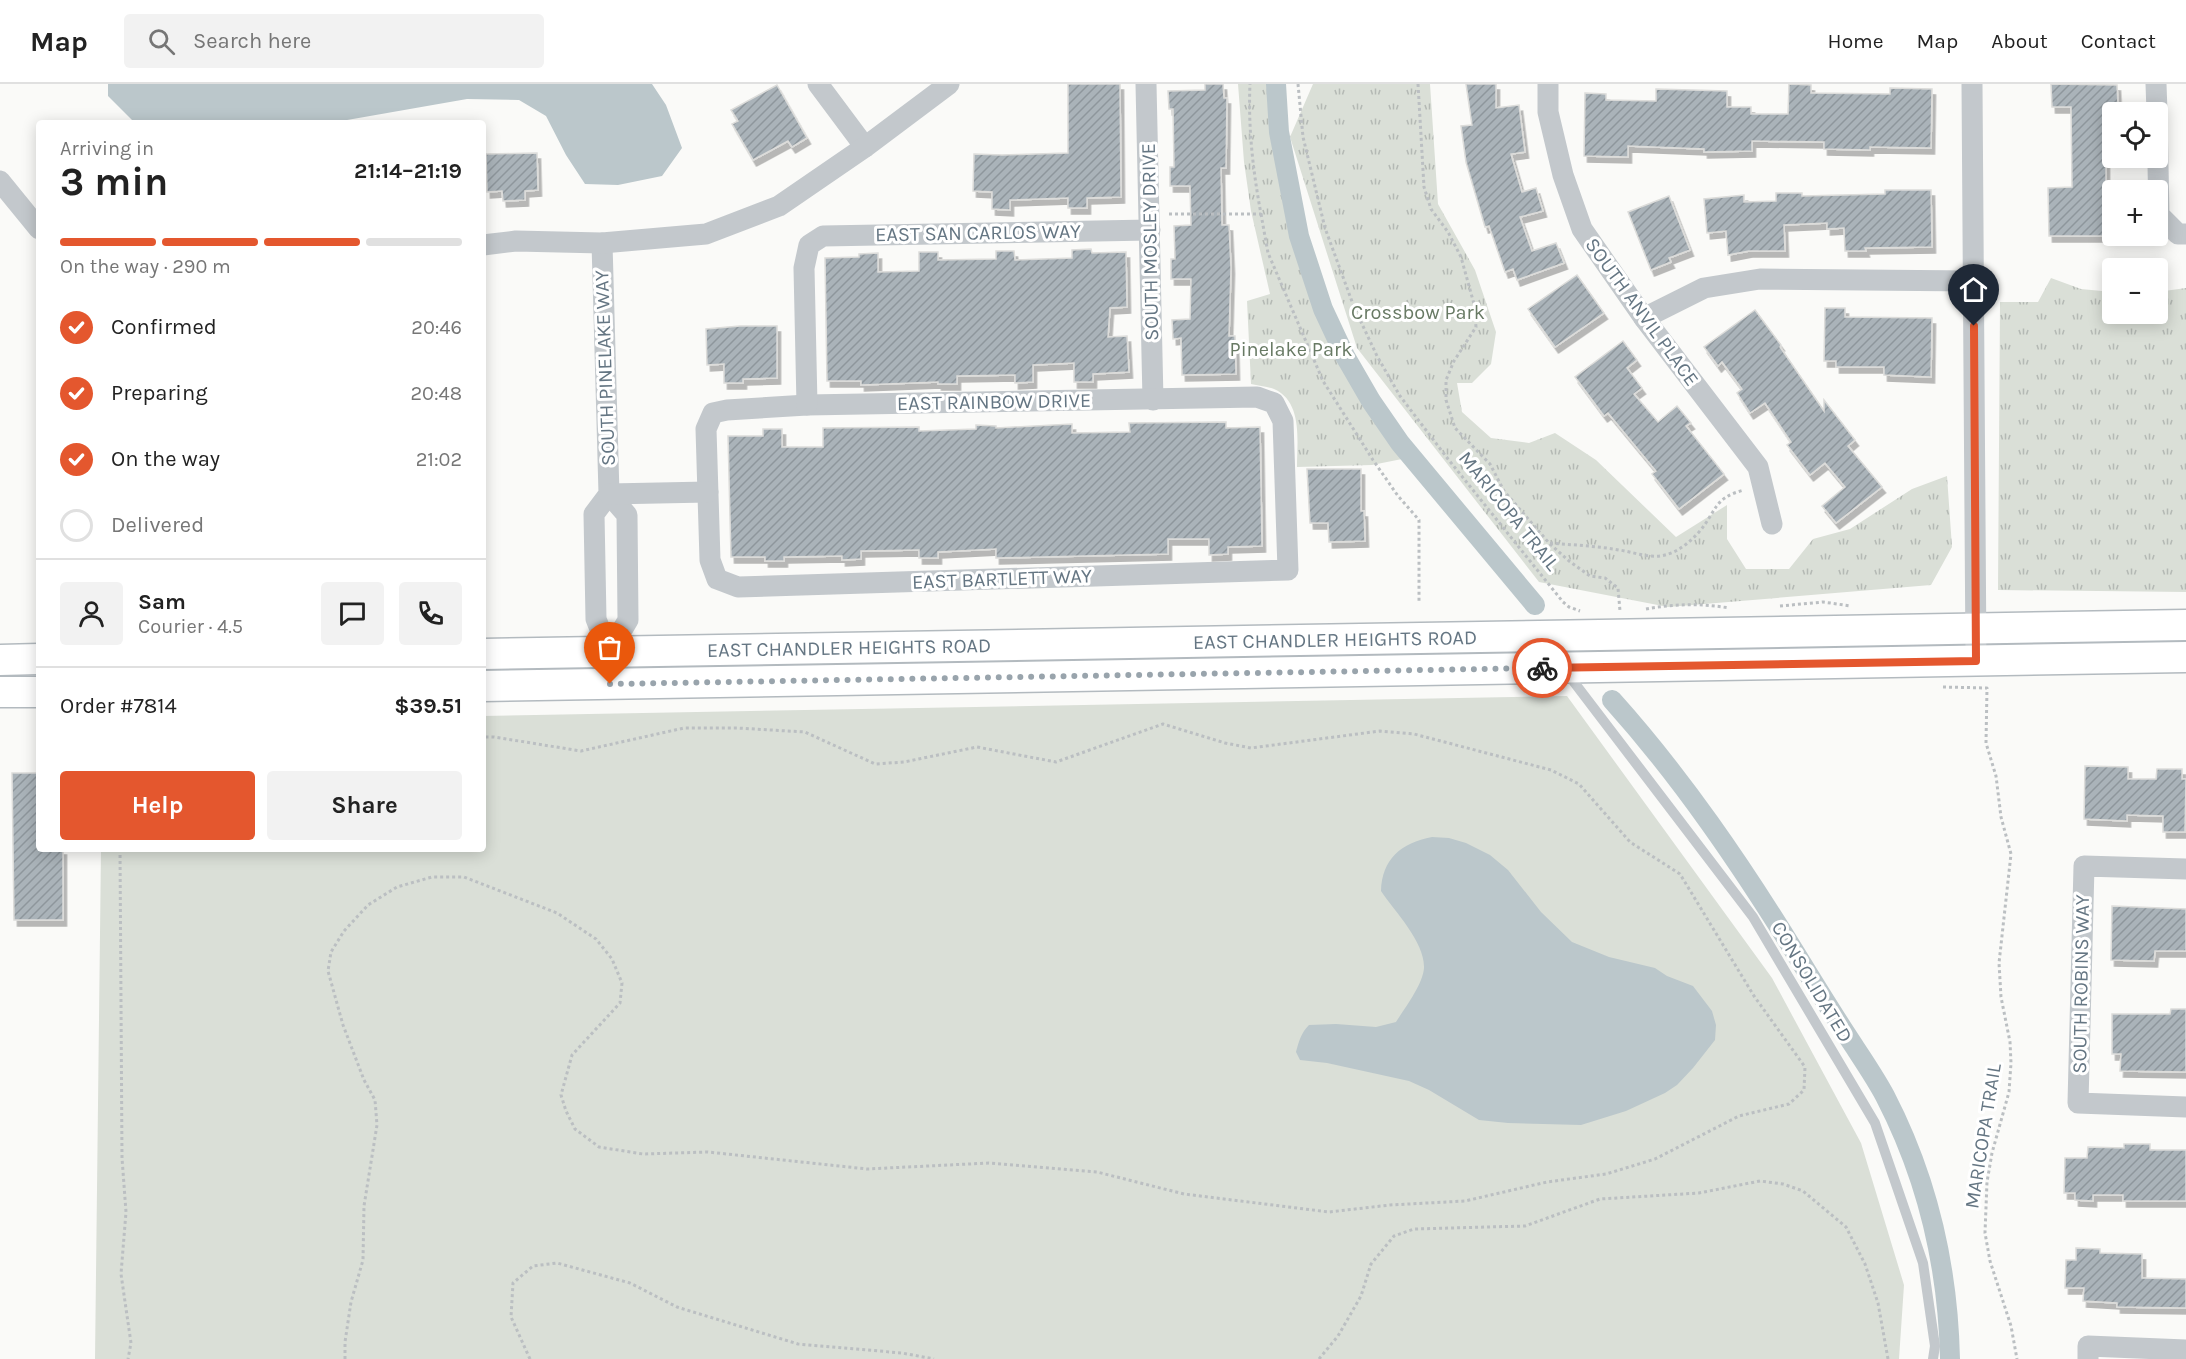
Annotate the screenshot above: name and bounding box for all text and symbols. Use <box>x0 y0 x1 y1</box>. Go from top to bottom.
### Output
search box <box>124 14 544 68</box>
text: Map <box>30 25 88 58</box>
icon: search <box>145 25 178 58</box>
text: Search here <box>193 28 311 54</box>
text: Home <box>1828 29 1884 53</box>
text: Map <box>1917 29 1958 53</box>
text: About <box>1991 29 2048 53</box>
text: Contact <box>2081 29 2156 53</box>
map controls <box>2102 102 2168 324</box>
button: locate <box>2102 102 2168 168</box>
text: Arriving in <box>60 137 154 160</box>
street label: SOUTH MOSLEY DRIVE <box>1137 143 1163 341</box>
text: 21:14–21:19 <box>354 158 462 184</box>
text: 3 min <box>60 159 168 205</box>
button: + <box>2102 180 2168 246</box>
street label: EAST SAN CARLOS WAY <box>875 220 1081 246</box>
street label: SOUTH ANVIL PLACE <box>1580 233 1704 391</box>
text: On the way · 290 m <box>60 255 231 278</box>
button: − <box>2102 258 2168 324</box>
pin <box>1948 264 1999 326</box>
street label: SOUTH PINELAKE WAY <box>590 270 620 466</box>
icon: home <box>1957 273 1990 306</box>
park label: Crossbow Park <box>1351 301 1485 324</box>
icon: check <box>60 311 93 344</box>
text: Confirmed <box>111 314 217 340</box>
text: 20:46 <box>411 316 462 339</box>
park label: Pinelake Park <box>1230 338 1352 361</box>
icon: check <box>60 377 93 410</box>
text: Preparing <box>111 380 208 406</box>
text: 20:48 <box>410 382 462 405</box>
street label: EAST RAINBOW DRIVE <box>897 389 1091 415</box>
icon: check <box>60 443 93 476</box>
text: On the way <box>111 446 220 472</box>
street label: MARICOPA TRAIL <box>1454 447 1564 576</box>
text: 21:02 <box>416 448 462 471</box>
text: Delivered <box>111 512 204 538</box>
street label: EAST BARTLETT WAY <box>911 564 1093 594</box>
button: person <box>60 582 123 645</box>
button: chat <box>321 582 384 645</box>
button: phone <box>399 582 462 645</box>
text: Sam <box>138 589 186 615</box>
text: Courier · 4.5 <box>138 615 243 638</box>
pin <box>584 622 635 684</box>
street label: EAST CHANDLER HEIGHTS ROAD <box>1193 626 1477 654</box>
icon: bag <box>593 631 626 664</box>
street label: EAST CHANDLER HEIGHTS ROAD <box>707 634 991 662</box>
courier <box>1512 638 1572 698</box>
icon: bike <box>1526 652 1559 685</box>
text: Order #7814 <box>60 693 177 719</box>
text: $39.51 <box>394 693 462 719</box>
button: Help <box>60 771 255 840</box>
button: Share <box>267 771 462 840</box>
street label: SOUTH ROBINS WAY <box>2068 894 2094 1074</box>
street label: CONSOLIDATED <box>1767 917 1857 1047</box>
street label: MARICOPA TRAIL <box>1960 1061 2006 1210</box>

